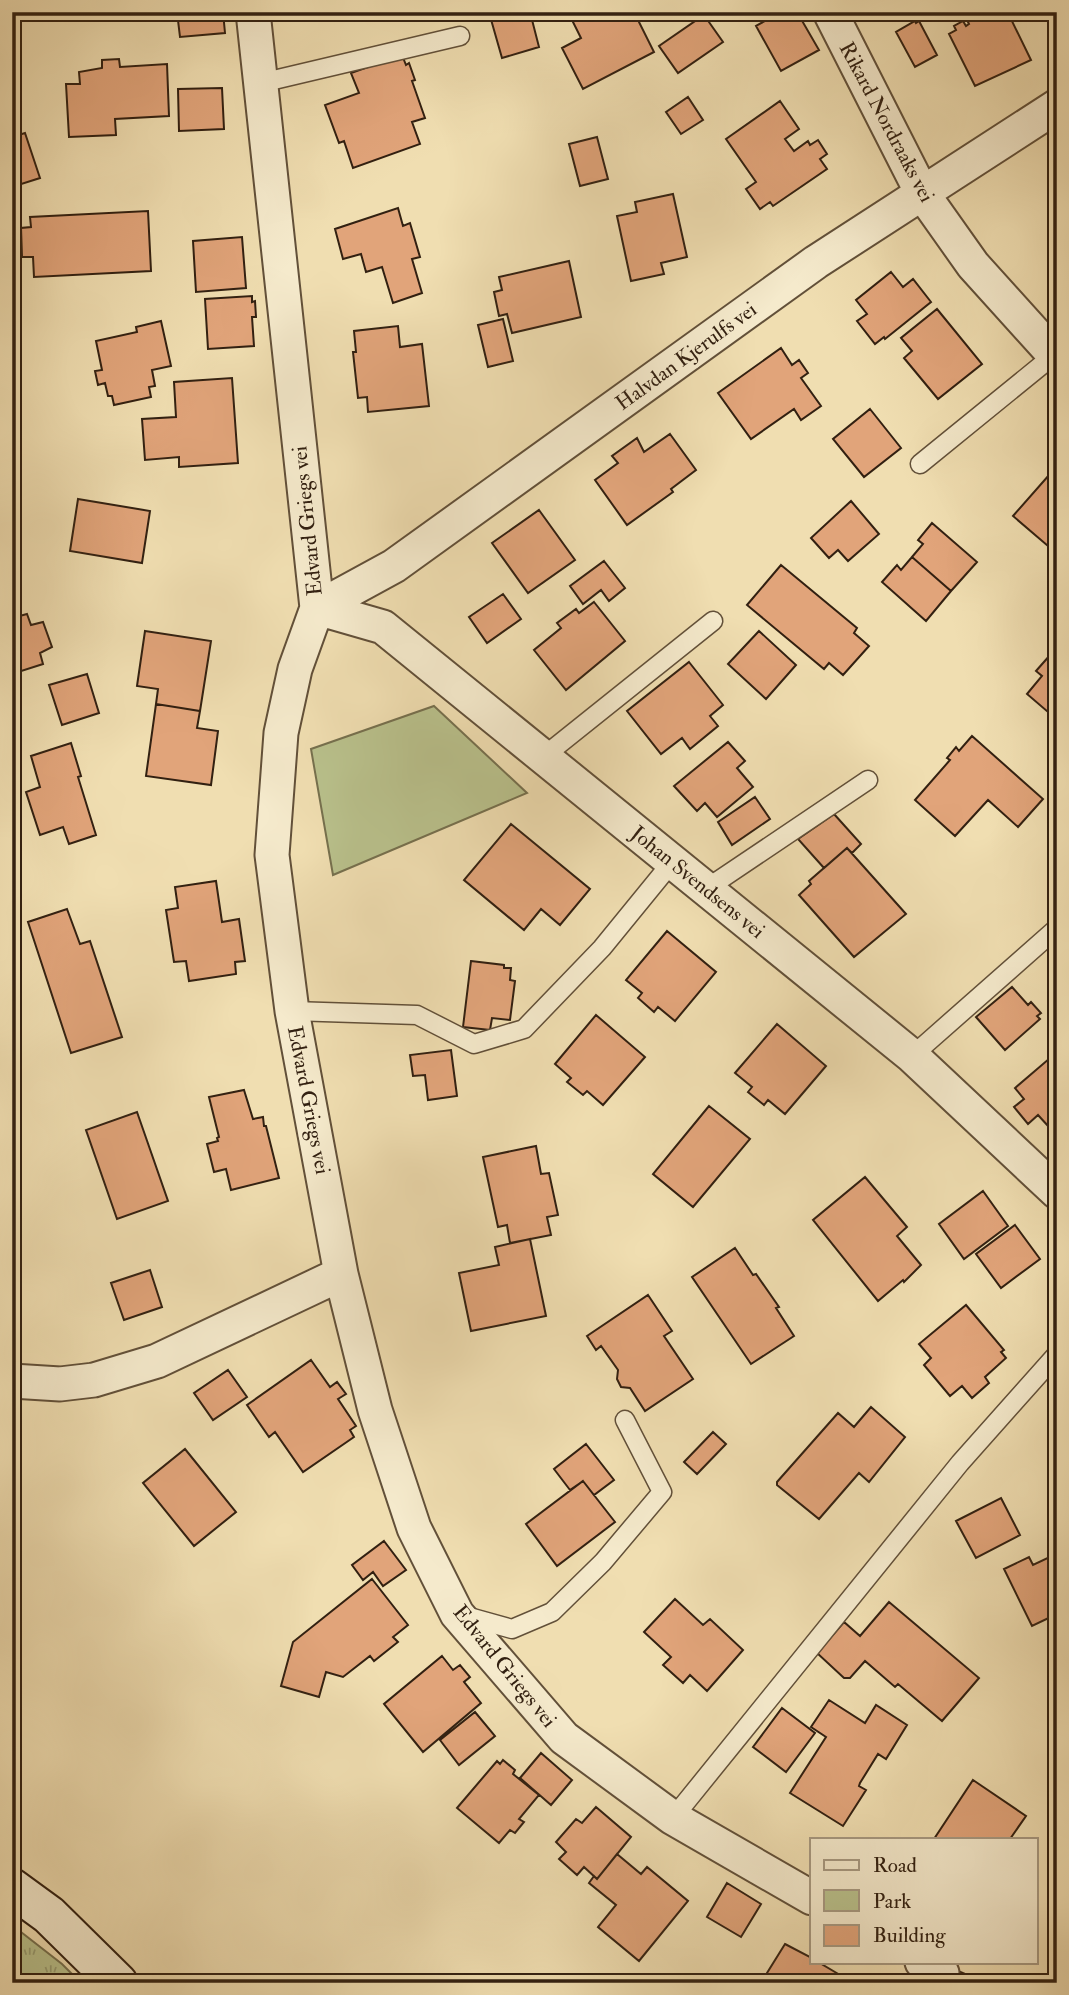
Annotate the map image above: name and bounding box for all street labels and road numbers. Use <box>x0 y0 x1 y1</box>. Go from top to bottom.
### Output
street label: Rikard Nordraaks vei <box>833 37 940 207</box>
street label: Halvdan Kjerulfs vei <box>610 296 763 417</box>
street label: Edvard Griegs vei <box>286 444 329 597</box>
street label: Johan Svendsens vei <box>624 819 771 945</box>
street label: Edvard Griegs vei <box>281 1024 336 1177</box>
street label: Edvard Griegs vei <box>447 1599 563 1734</box>

